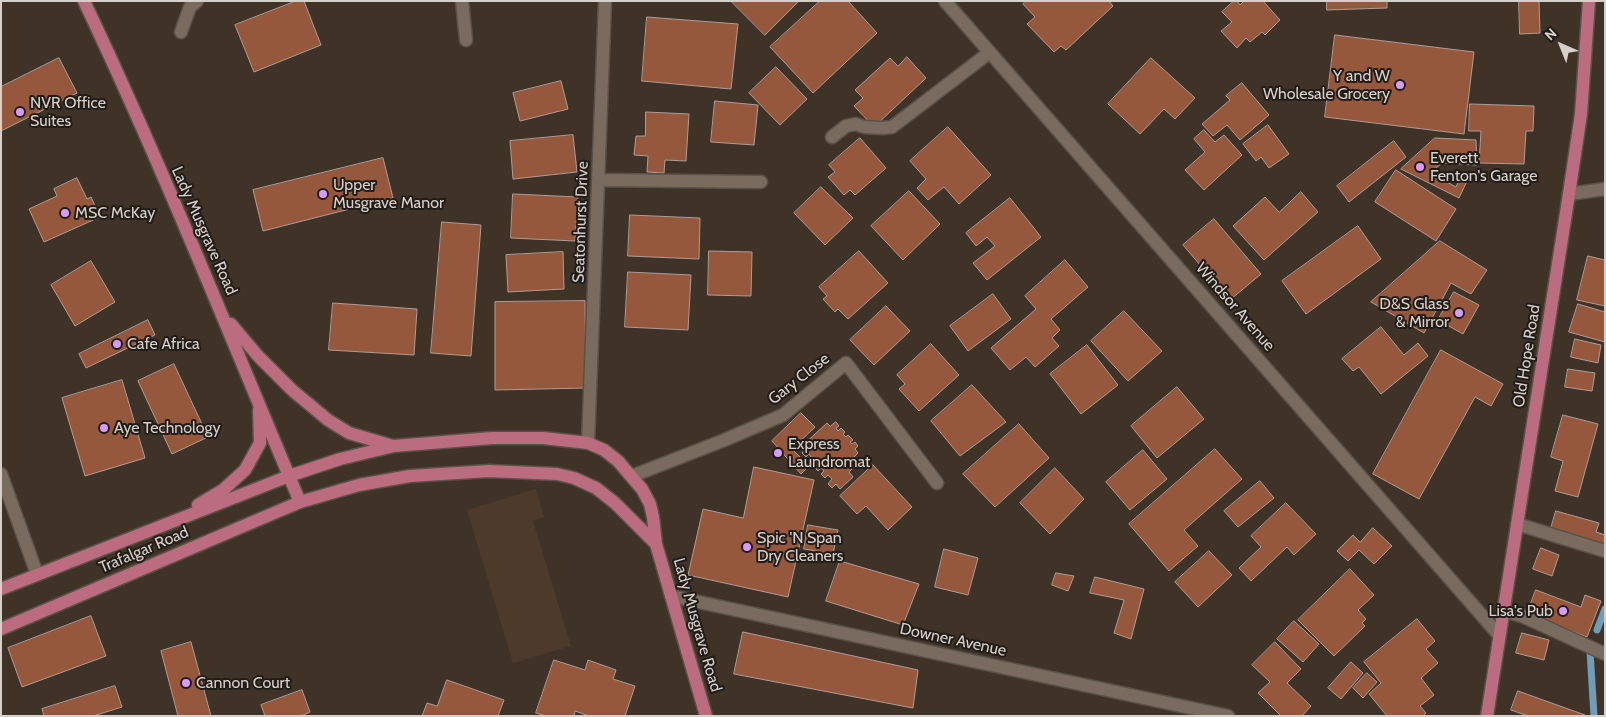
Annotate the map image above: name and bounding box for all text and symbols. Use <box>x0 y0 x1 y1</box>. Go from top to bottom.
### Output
north arrow <box>1536 20 1586 70</box>
text: N <box>1541 24 1560 44</box>
place label: Y and W Wholesale Grocery <box>1263 66 1390 104</box>
marker: Y and W Wholesale Grocery <box>1394 79 1406 91</box>
place label: NVR Office Suites <box>30 93 106 131</box>
marker: NVR Office Suites <box>14 106 26 118</box>
place label: Everett Fenton's Garage <box>1430 148 1537 186</box>
street label: Seatonhurst Drive <box>569 161 593 283</box>
marker: Everett Fenton's Garage <box>1414 161 1426 173</box>
street label: Lady Musgrave Road <box>167 164 241 298</box>
place label: Upper Musgrave Manor <box>333 175 444 213</box>
marker: Upper Musgrave Manor <box>317 188 329 200</box>
place label: MSC McKay <box>75 203 155 223</box>
marker: MSC McKay <box>59 207 71 219</box>
street label: Windsor Avenue <box>1191 259 1279 355</box>
place label: D&S Glass & Mirror <box>1379 294 1449 332</box>
street label: Old Hope Road <box>1509 303 1545 409</box>
marker: D&S Glass & Mirror <box>1453 307 1465 319</box>
place label: Cafe Africa <box>127 334 200 354</box>
marker: Cafe Africa <box>111 338 123 350</box>
street label: Gary Close <box>765 349 833 409</box>
place label: Aye Technology <box>114 418 221 438</box>
marker: Aye Technology <box>98 422 110 434</box>
place label: Express Laundromat <box>788 434 870 472</box>
marker: Express Laundromat <box>772 447 784 459</box>
street label: Trafalgar Road <box>96 523 192 577</box>
place label: Spic 'N Span Dry Cleaners <box>757 528 843 566</box>
marker: Spic 'N Span Dry Cleaners <box>741 541 753 553</box>
street label: Lady Musgrave Road <box>669 556 725 694</box>
place label: Lisa's Pub <box>1489 601 1553 621</box>
marker: Lisa's Pub <box>1557 605 1569 617</box>
street label: Downer Avenue <box>898 619 1008 661</box>
place label: Cannon Court <box>196 673 290 693</box>
marker: Cannon Court <box>180 677 192 689</box>

